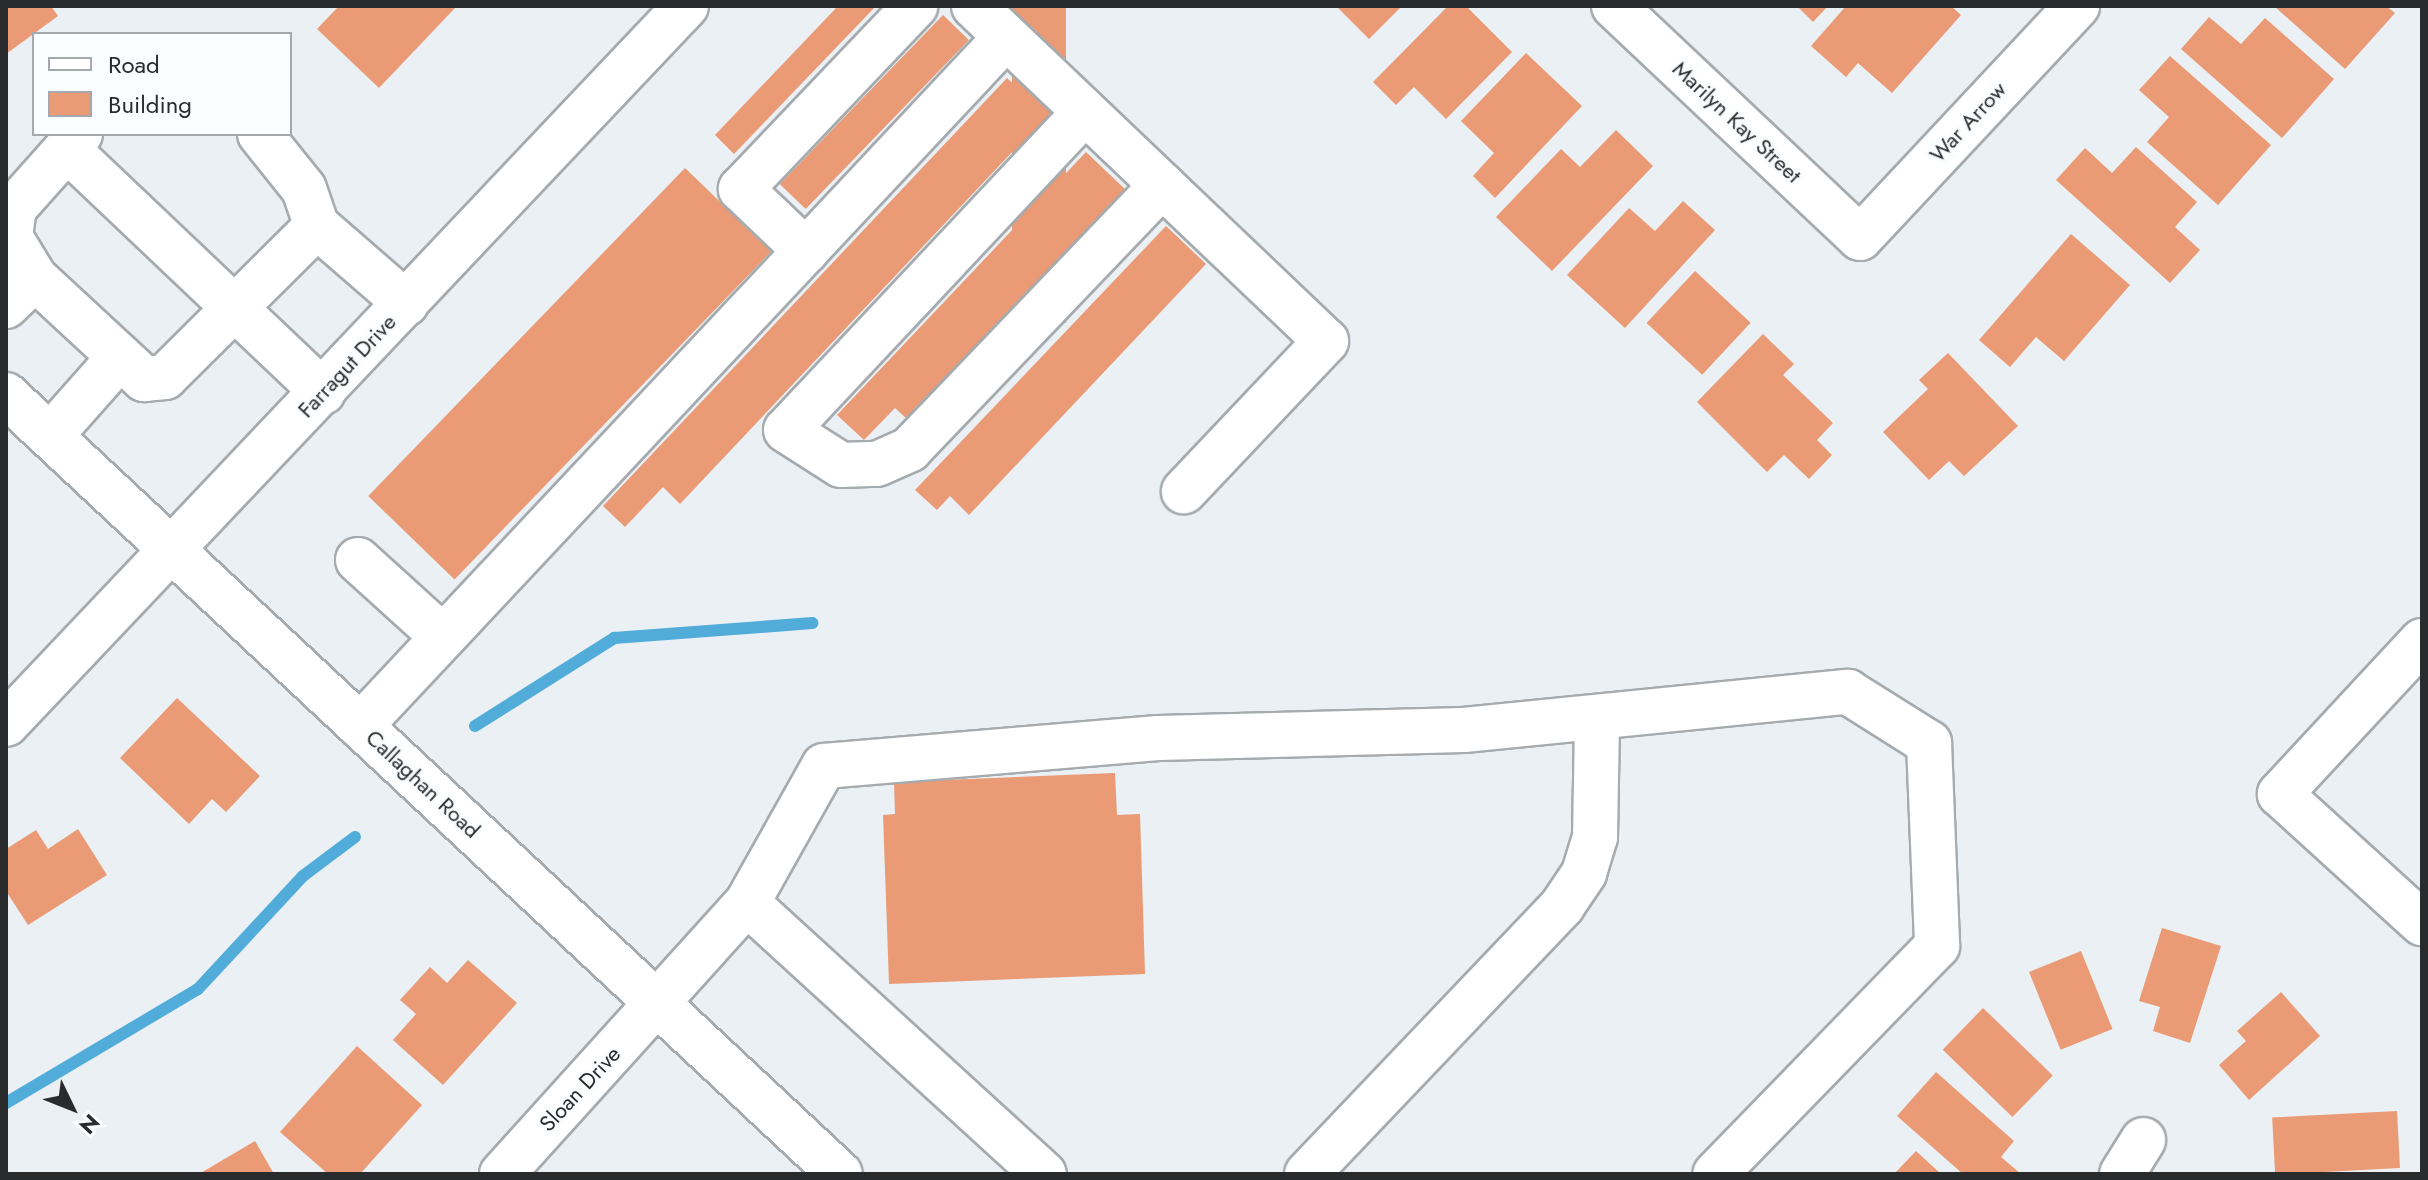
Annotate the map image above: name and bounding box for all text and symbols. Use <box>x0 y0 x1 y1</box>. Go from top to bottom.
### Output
legend <box>32 32 292 136</box>
text: Road <box>108 47 160 82</box>
street label: Marilyn Kay Street <box>1667 56 1807 188</box>
street label: War Arrow <box>1924 76 2012 168</box>
text: Building <box>108 87 192 122</box>
street label: Farragut Drive <box>293 309 401 423</box>
street label: Callaghan Road <box>360 724 486 844</box>
street label: Sloan Drive <box>534 1041 626 1137</box>
north arrow <box>32 1068 112 1148</box>
text: N <box>72 1107 107 1142</box>

